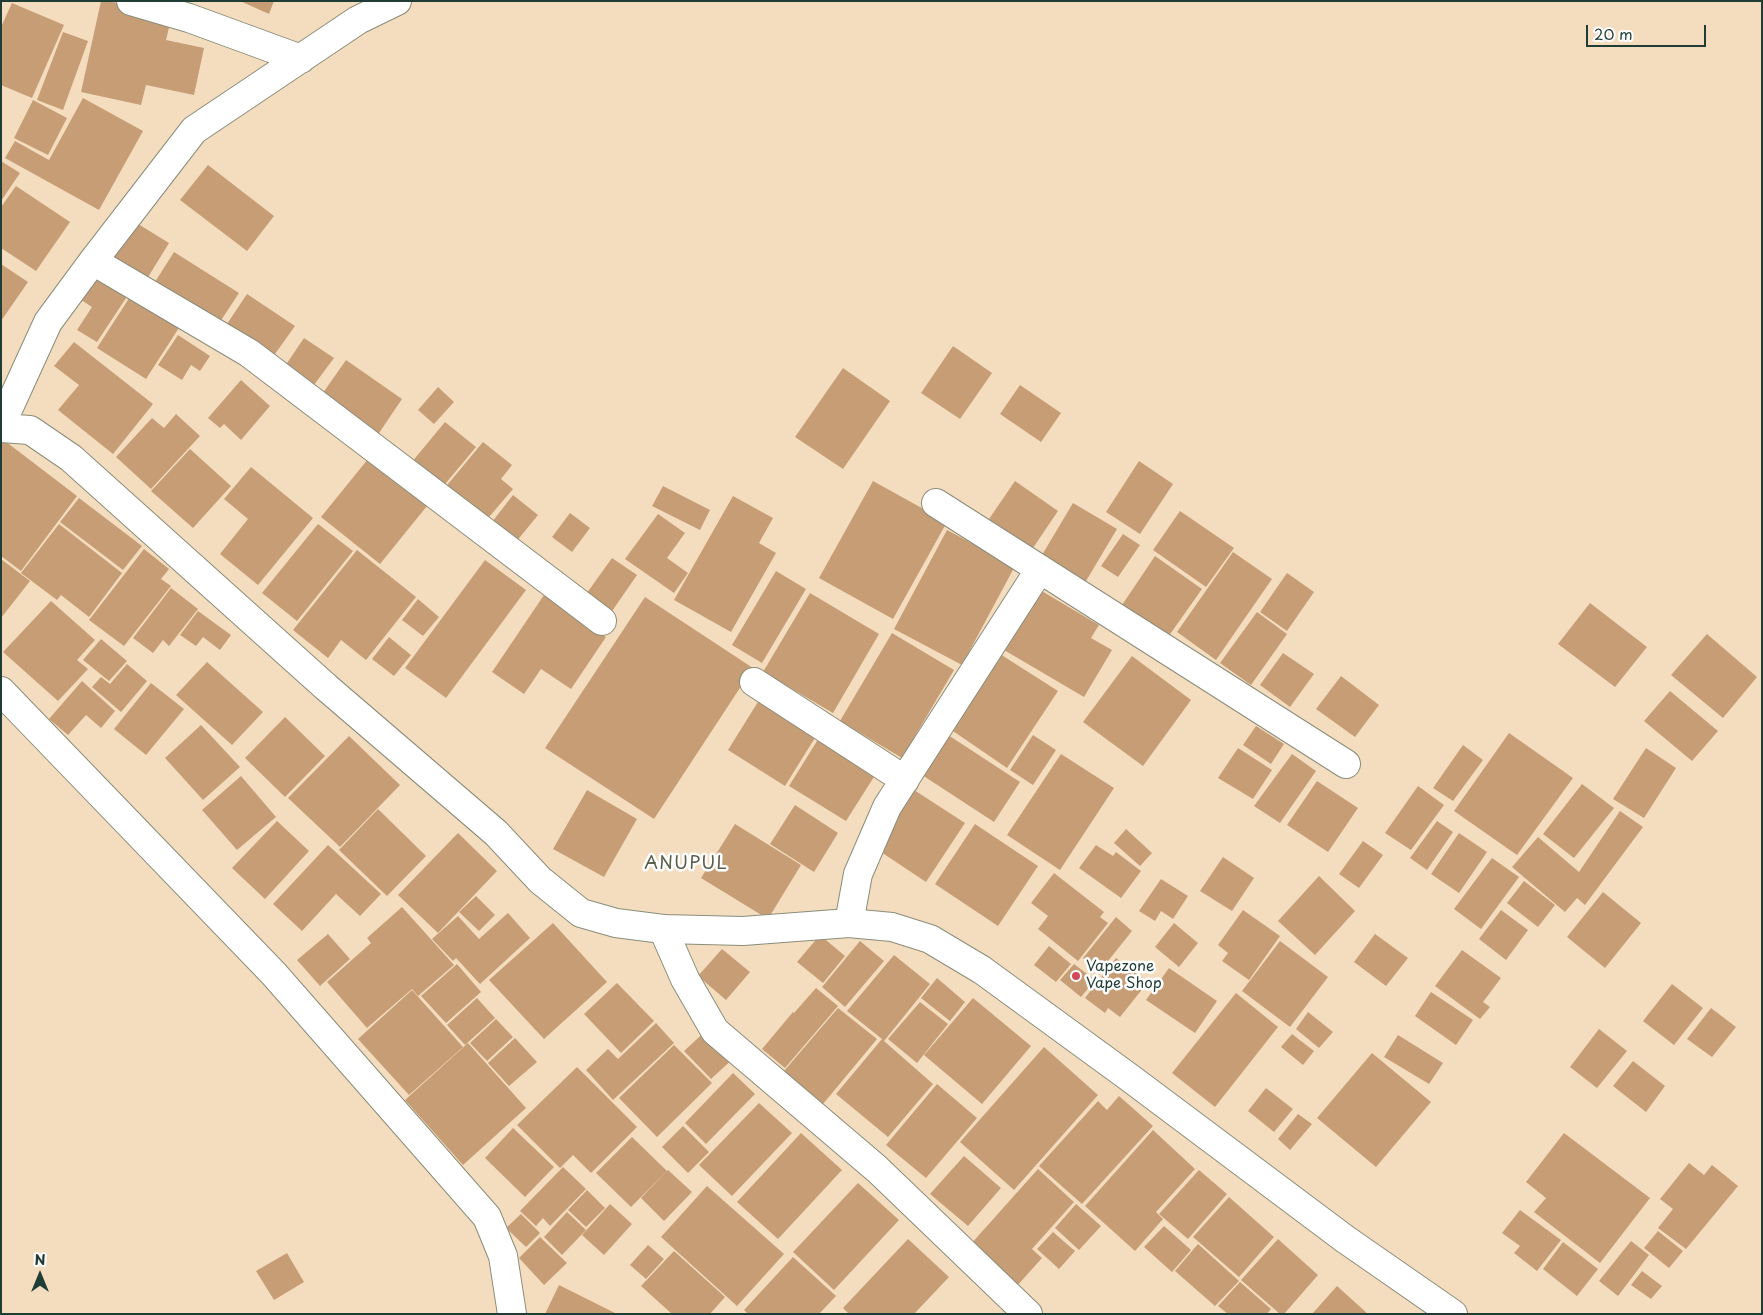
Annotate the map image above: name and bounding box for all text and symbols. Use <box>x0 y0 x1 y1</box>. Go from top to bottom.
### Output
scale bar <box>1588 15 1708 47</box>
text: 20 m <box>1594 22 1633 45</box>
district label: ANUPUL <box>644 853 728 875</box>
place label: Vapezone Vape Shop <box>1086 958 1162 993</box>
marker: Vapezone Vape Shop <box>1070 970 1082 982</box>
text: N <box>34 1249 46 1270</box>
north arrow <box>15 1250 65 1300</box>

